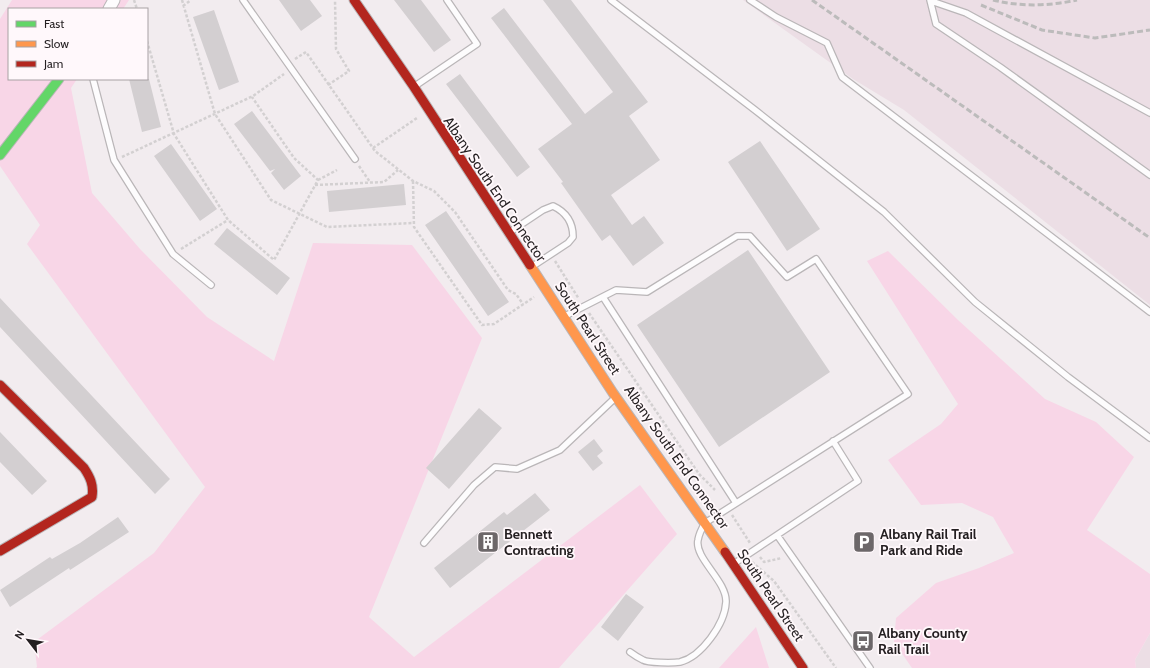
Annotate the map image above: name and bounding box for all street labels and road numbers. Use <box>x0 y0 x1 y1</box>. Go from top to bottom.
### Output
street label: Albany South End Connector <box>440 113 551 266</box>
street label: South Pearl Street <box>551 278 625 378</box>
street label: Albany South End Connector <box>620 382 734 533</box>
street label: South Pearl Street <box>734 546 809 645</box>

